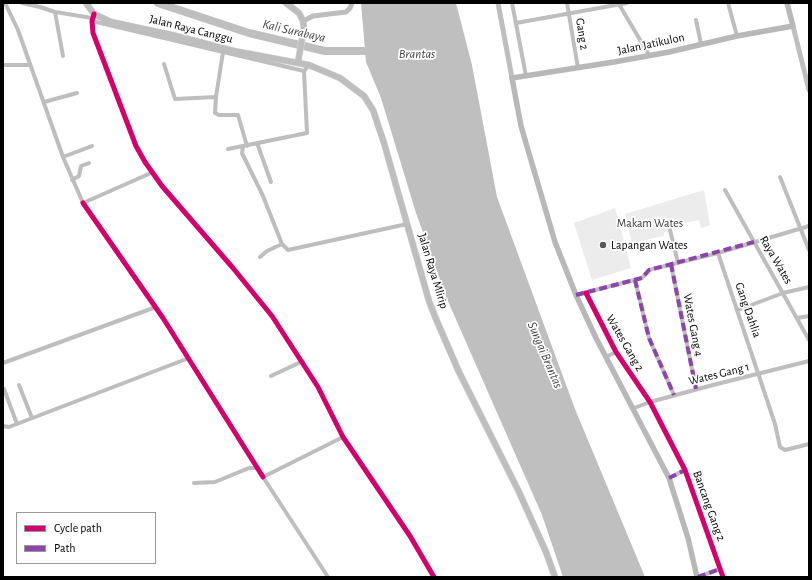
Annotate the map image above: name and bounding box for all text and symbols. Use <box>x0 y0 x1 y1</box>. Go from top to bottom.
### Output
street label: Jalan Raya Canggu <box>148 12 234 46</box>
water label: Kali Surabaya <box>261 16 327 46</box>
street label: Gang 2 <box>572 17 592 51</box>
street label: Jalan Jatikulon <box>616 30 686 58</box>
water label: Brantas <box>399 46 435 62</box>
park label: Makam Wates <box>617 216 683 230</box>
street label: Jalan Raya Mlirip <box>415 232 451 310</box>
street label: Raya Wates <box>756 233 796 287</box>
place label: Lapangan Wates <box>611 238 688 252</box>
marker: Lapangan Wates <box>598 240 608 250</box>
street label: Gang Dahlia <box>732 280 764 340</box>
street label: Wates Gang 4 <box>680 292 706 358</box>
street label: Wates Gang 2 <box>603 312 647 374</box>
water label: Sungai Brantas <box>524 319 566 391</box>
street label: Wates Gang 1 <box>687 360 751 388</box>
street label: Bancang Gang 2 <box>690 469 728 543</box>
legend <box>16 512 156 564</box>
text: Cycle path <box>54 522 102 534</box>
text: Path <box>54 542 76 554</box>

